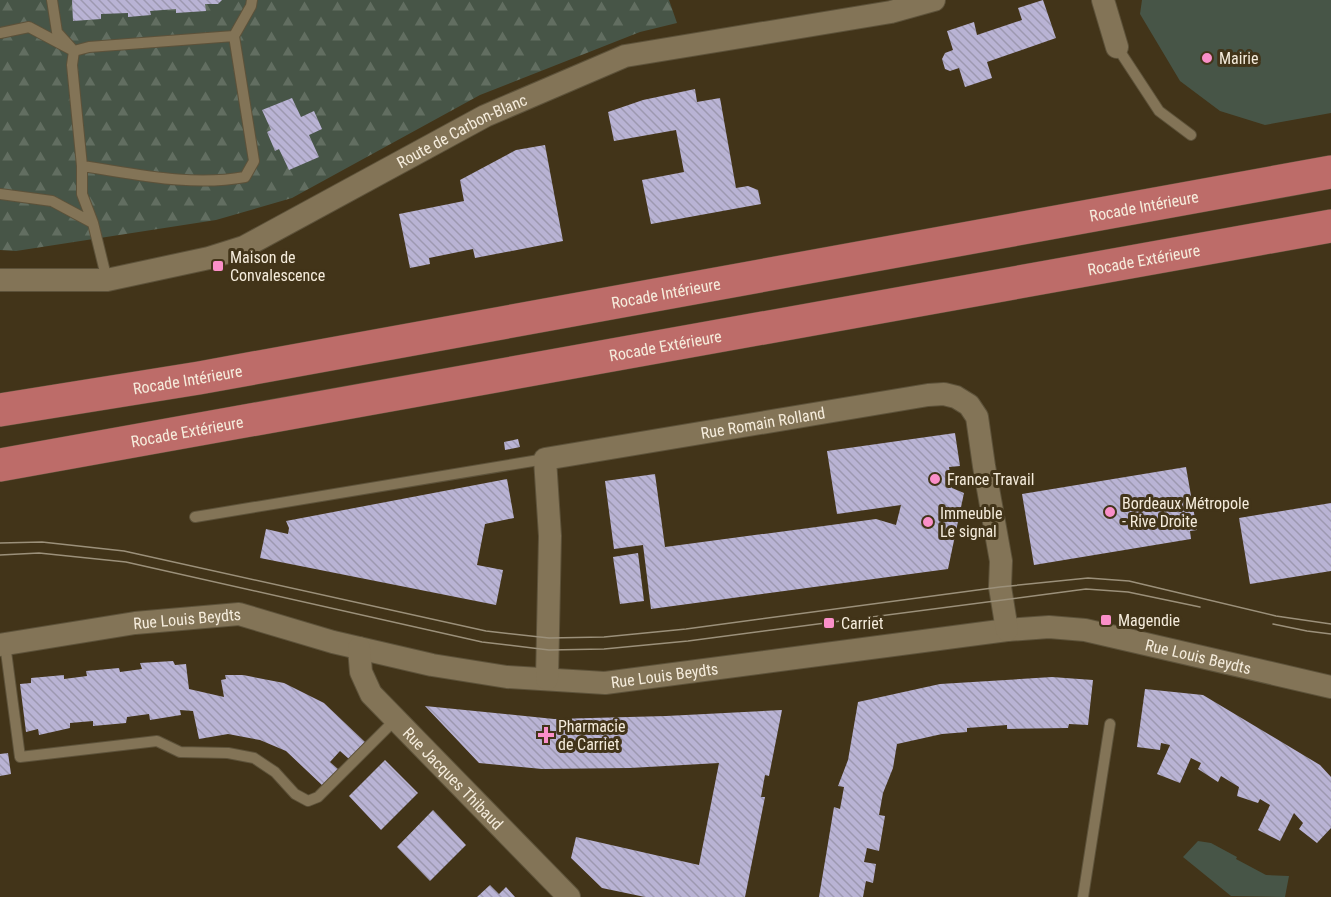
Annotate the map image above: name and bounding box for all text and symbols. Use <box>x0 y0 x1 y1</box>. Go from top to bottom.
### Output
place label: Mairie <box>1219 49 1258 68</box>
marker: Mairie <box>1200 51 1214 65</box>
street label: Route de Carbon-Blanc <box>394 90 530 172</box>
street label: Rocade Intérieure <box>1088 187 1200 226</box>
street label: Rocade Extérieure <box>1086 241 1202 280</box>
place label: Maison de Convalescence <box>230 248 325 285</box>
marker: Maison de Convalescence <box>211 259 225 273</box>
street label: Rocade Intérieure <box>610 274 722 313</box>
street label: Rocade Extérieure <box>608 327 723 365</box>
street label: Rocade Intérieure <box>132 361 244 398</box>
street label: Rue Romain Rolland <box>699 403 827 443</box>
street label: Rocade Extérieure <box>129 412 245 451</box>
place label: France Travail <box>947 470 1034 489</box>
marker: France Travail <box>928 472 942 486</box>
place label: Bordeaux Métropole - Rive Droite <box>1122 494 1249 531</box>
place label: Immeuble Le signal <box>940 504 1002 541</box>
marker: Bordeaux Métropole - Rive Droite <box>1103 505 1117 519</box>
marker: Immeuble Le signal <box>921 515 935 529</box>
street label: Rue Louis Beydts <box>132 605 242 633</box>
place label: Magendie <box>1118 611 1180 630</box>
marker: Magendie <box>1099 613 1113 627</box>
place label: Carriet <box>841 614 884 633</box>
marker: Carriet <box>822 616 836 630</box>
street label: Rue Louis Beydts <box>1143 635 1253 678</box>
street label: Rue Louis Beydts <box>610 659 719 692</box>
place label: Pharmacie de Carriet <box>558 717 625 754</box>
street label: Rue Jacques Thibaud <box>399 724 507 834</box>
marker: Pharmacie de Carriet <box>539 728 553 742</box>

